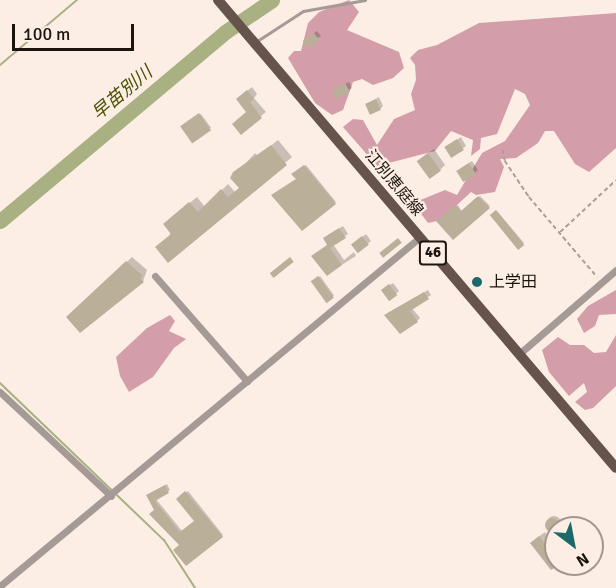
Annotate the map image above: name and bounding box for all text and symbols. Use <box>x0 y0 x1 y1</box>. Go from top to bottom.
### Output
scale bar <box>15 12 136 50</box>
text: 100 m <box>23 23 70 45</box>
water label: 早苗別川 <box>87 62 157 124</box>
street label: 江別恵庭線 <box>361 146 427 220</box>
road number: 46 <box>418 241 448 265</box>
place label: 上学田 <box>489 272 537 292</box>
marker: 上学田 <box>470 275 484 289</box>
north arrow <box>544 516 604 576</box>
text: N <box>572 548 593 571</box>

